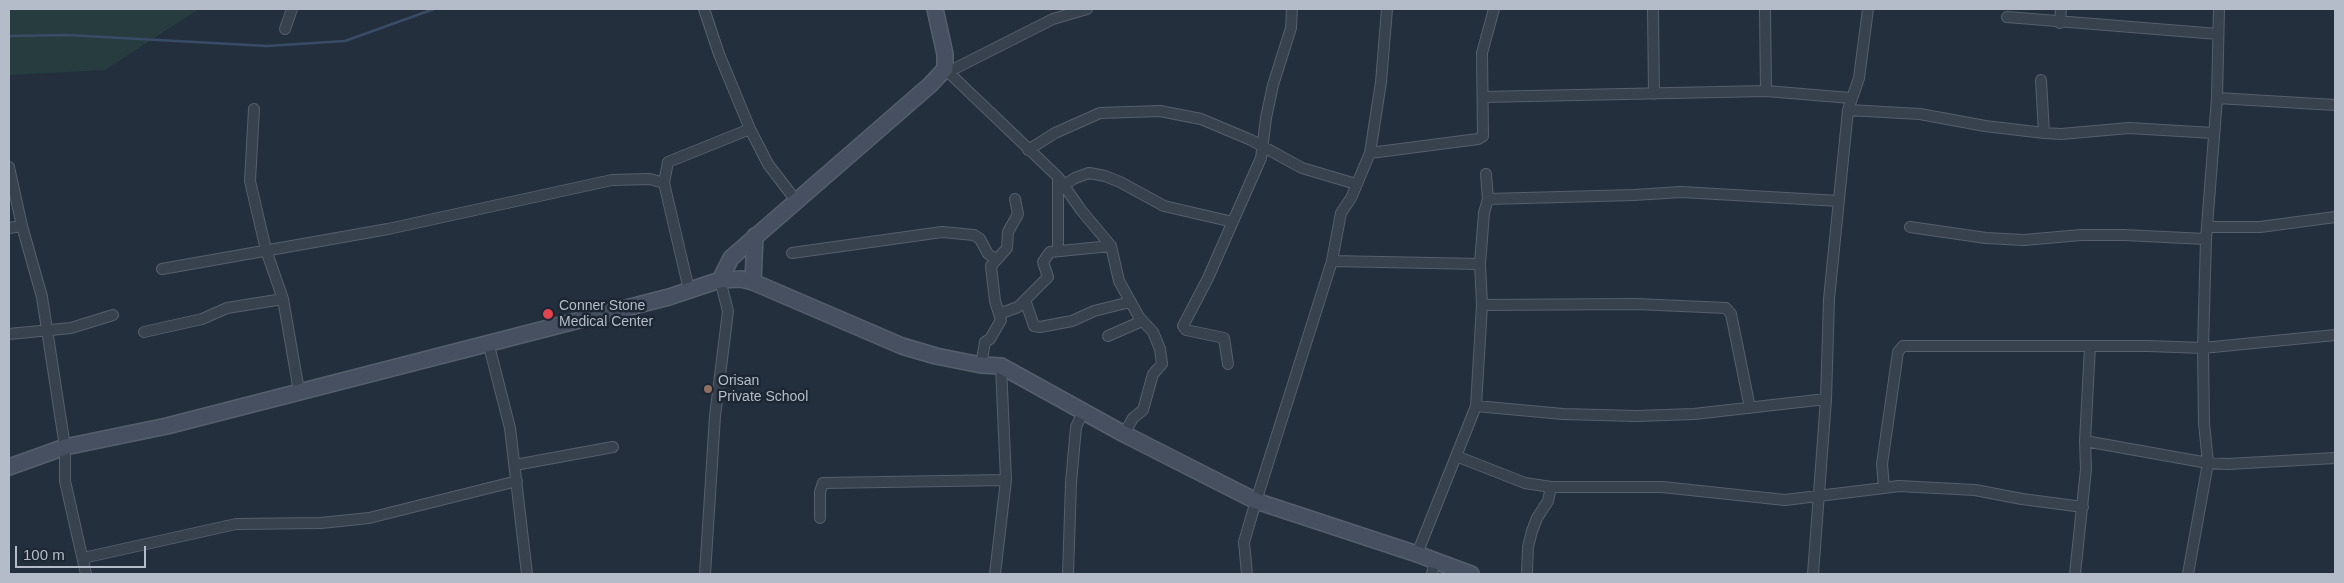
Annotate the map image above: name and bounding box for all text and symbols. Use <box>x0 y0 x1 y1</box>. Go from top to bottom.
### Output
place label: Conner Stone Medical Center <box>559 298 653 331</box>
marker: Conner Stone Medical Center <box>541 307 555 321</box>
place label: Orisan Private School <box>718 373 808 406</box>
marker: Orisan Private School <box>702 383 714 395</box>
scale bar <box>18 536 149 568</box>
text: 100 m <box>23 546 65 563</box>

